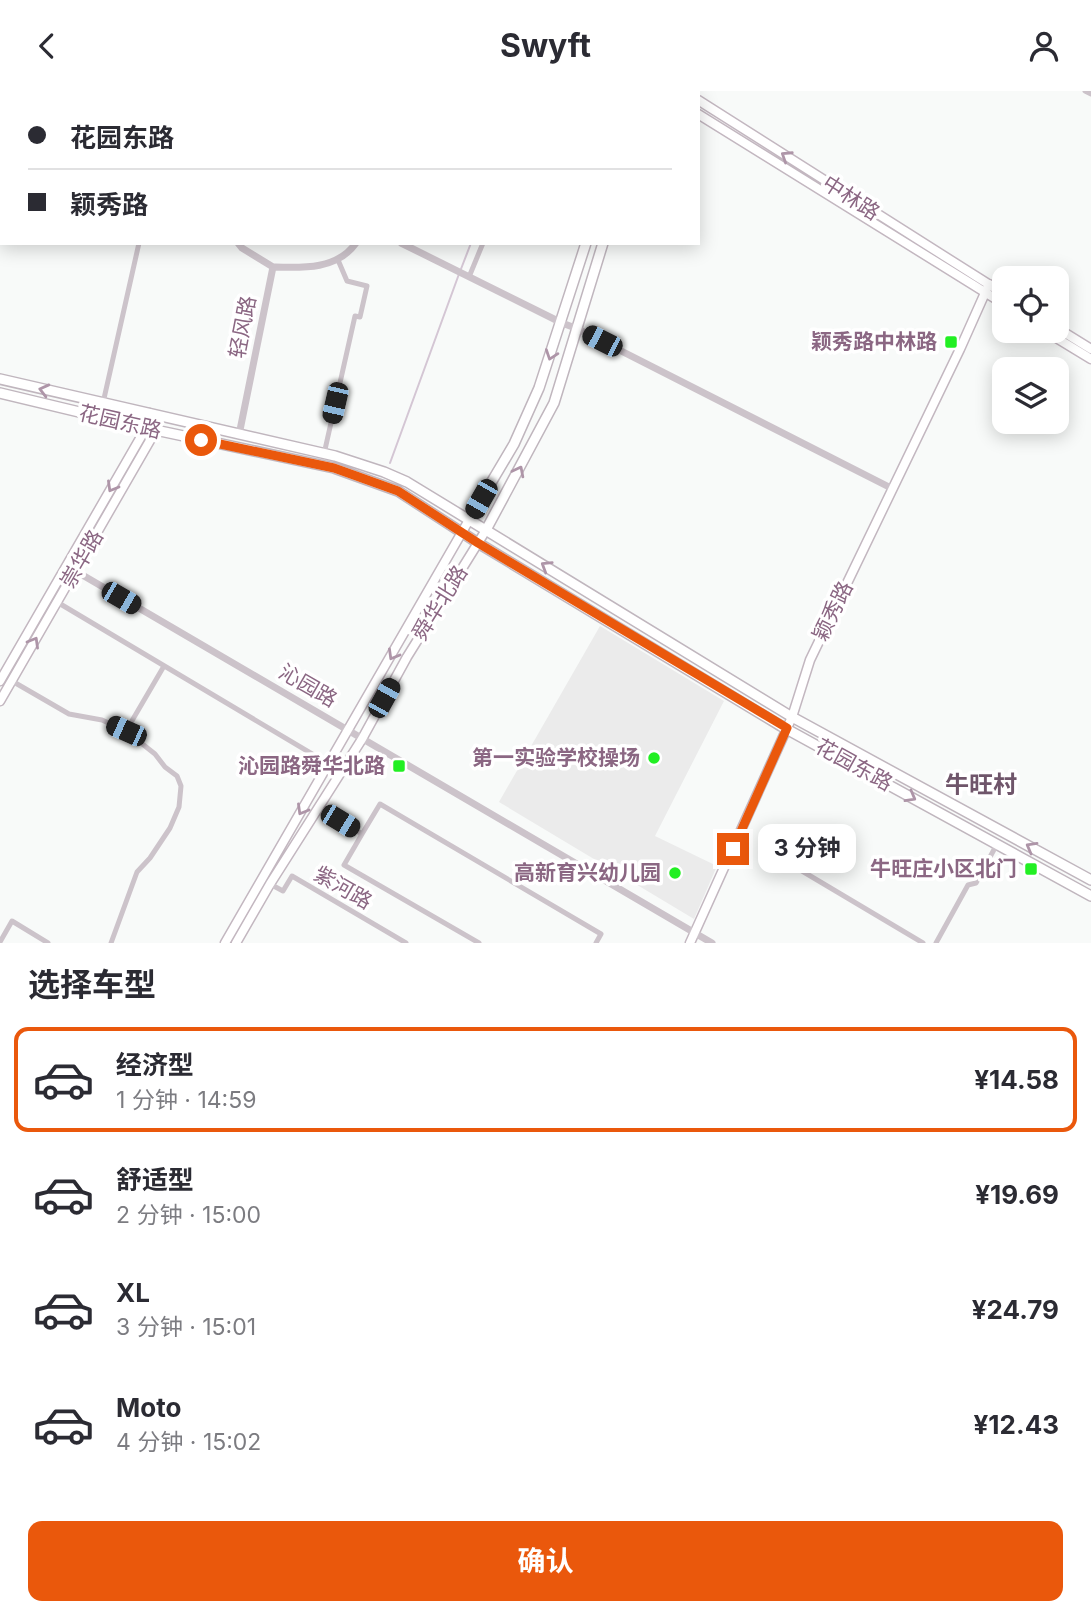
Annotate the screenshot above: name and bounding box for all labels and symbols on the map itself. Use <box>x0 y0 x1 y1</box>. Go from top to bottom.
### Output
one-way arrow <box>781 151 794 164</box>
street label: 中林路 <box>818 170 884 225</box>
street label: 轻风路 <box>224 294 261 360</box>
car <box>579 322 626 360</box>
place label: 颖秀路中林路 <box>811 329 937 354</box>
marker: 颖秀路中林路 <box>943 334 959 350</box>
one-way arrow <box>545 348 559 361</box>
car <box>321 380 350 426</box>
one-way arrow <box>38 384 50 398</box>
street label: 花园东路 <box>76 400 164 443</box>
route start <box>185 424 217 456</box>
one-way arrow <box>510 465 524 478</box>
car <box>462 476 501 522</box>
one-way arrow <box>107 480 120 493</box>
street label: 崇华路 <box>55 525 108 592</box>
street label: 舜华北路 <box>407 560 472 645</box>
one-way arrow <box>540 561 553 574</box>
street label: 颖秀路 <box>808 577 858 645</box>
car <box>98 578 145 618</box>
one-way arrow <box>26 636 39 649</box>
one-way arrow <box>388 648 401 661</box>
street label: 沁园路 <box>275 659 342 712</box>
car <box>365 675 404 721</box>
car <box>103 713 150 749</box>
street label: 花园东路 <box>811 733 897 796</box>
place label: 第一实验学校操场 <box>472 745 640 770</box>
marker: 第一实验学校操场 <box>646 750 662 766</box>
place label: 沁园路舜华北路 <box>238 753 385 778</box>
marker: 沁园路舜华北路 <box>391 758 407 774</box>
district label: 牛旺村 <box>945 770 1017 799</box>
one-way arrow <box>904 789 916 802</box>
car <box>317 801 364 841</box>
one-way arrow <box>297 803 310 816</box>
callout: 3 分钟 <box>758 825 856 873</box>
route end <box>717 833 749 865</box>
one-way arrow <box>1026 842 1038 855</box>
place label: 牛旺庄小区北门 <box>870 856 1017 881</box>
place label: 高新育兴幼儿园 <box>514 860 661 885</box>
street label: 紫河路 <box>310 861 377 914</box>
marker: 牛旺庄小区北门 <box>1023 861 1039 877</box>
marker: 高新育兴幼儿园 <box>667 865 683 881</box>

